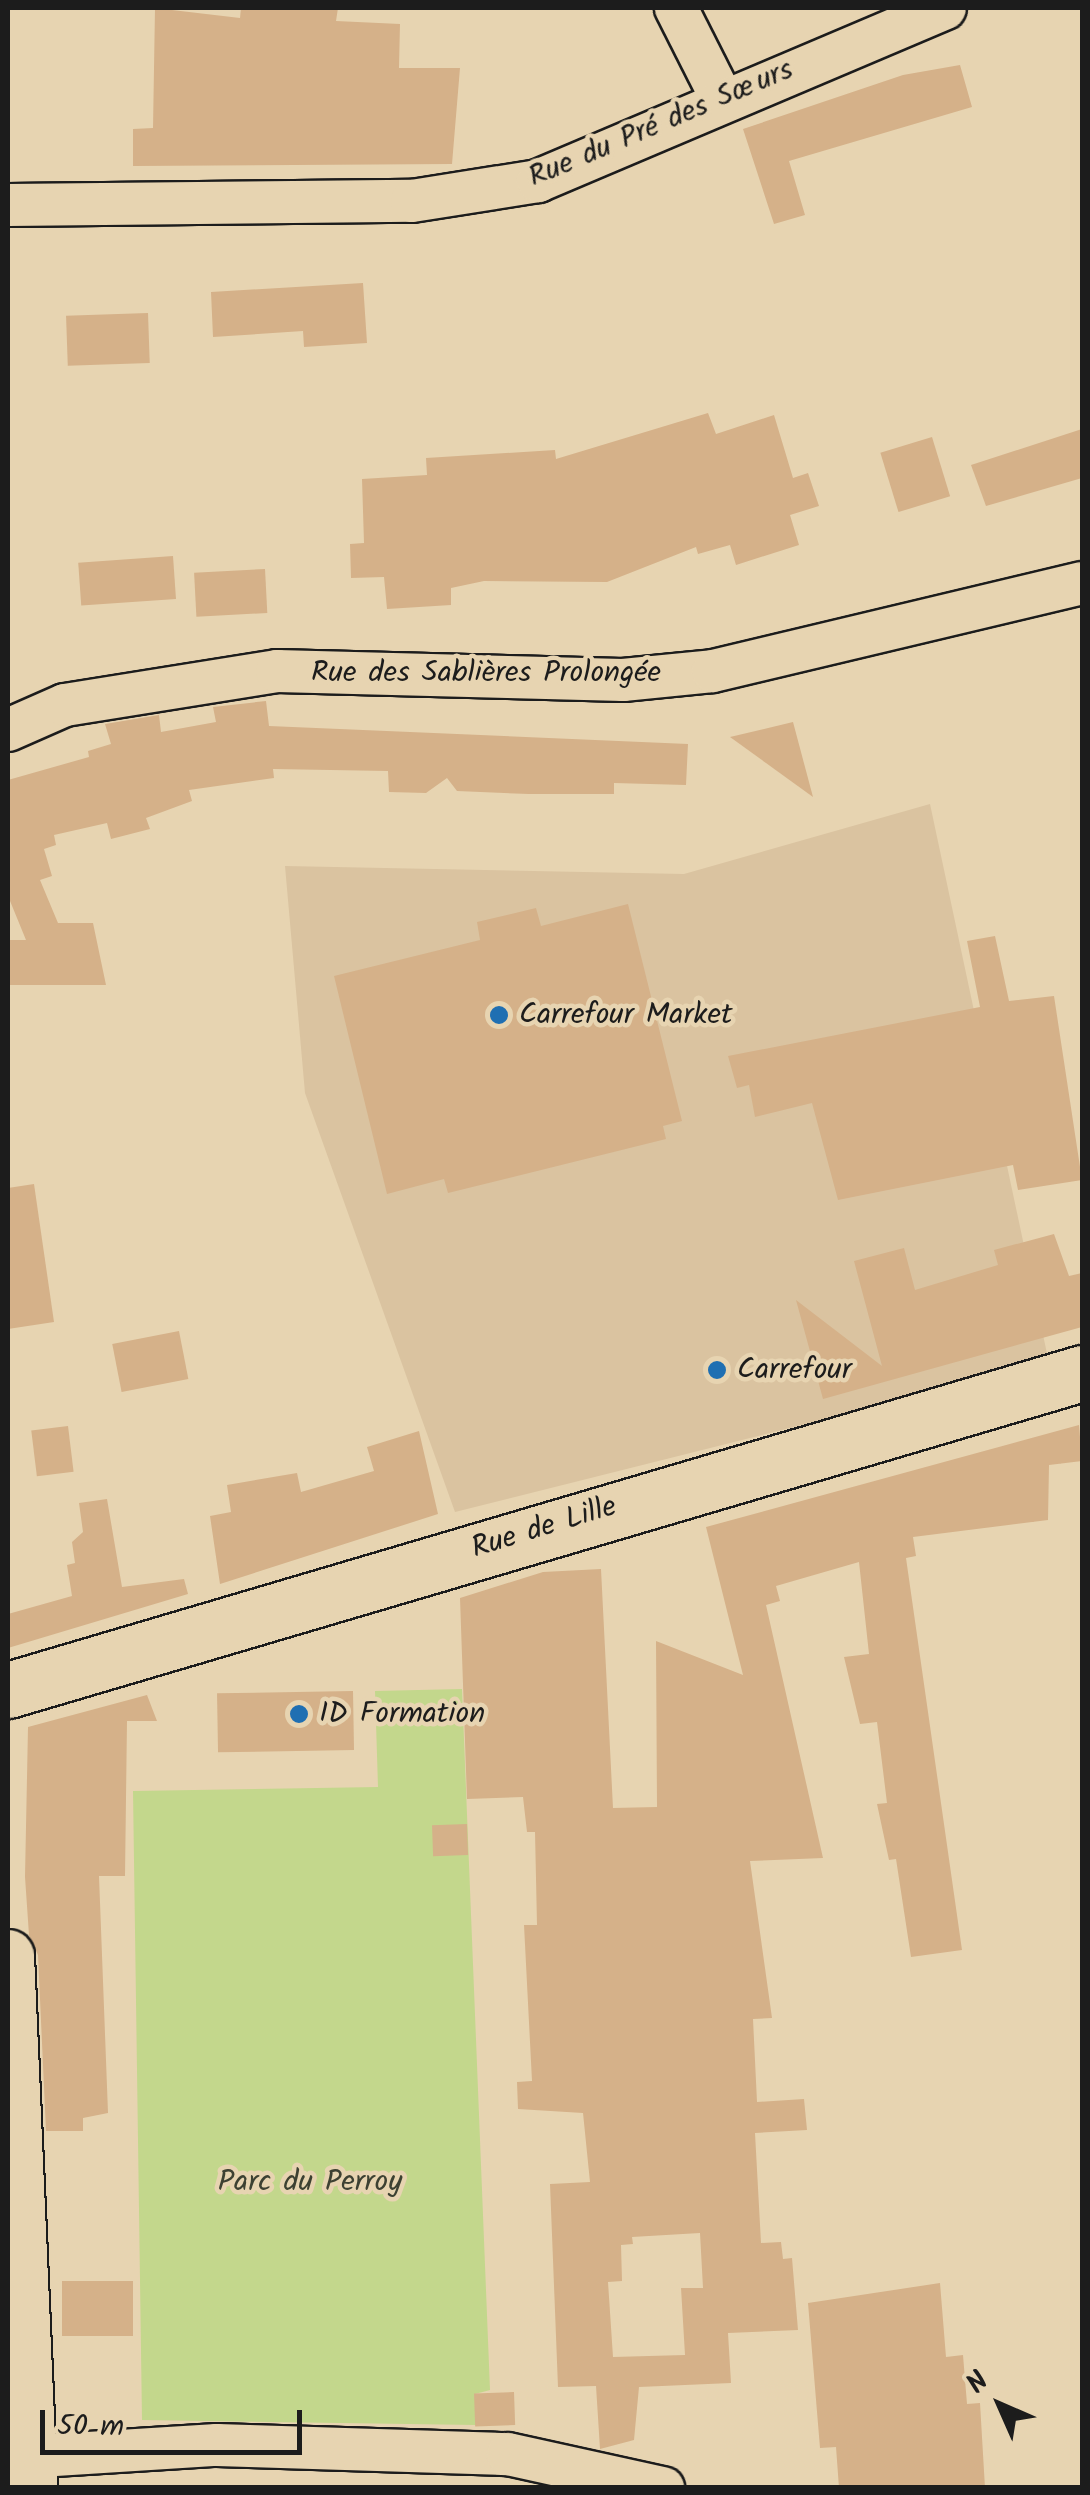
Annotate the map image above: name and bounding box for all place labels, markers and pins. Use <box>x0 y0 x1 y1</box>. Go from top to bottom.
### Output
place label: Carrefour Market <box>519 997 733 1033</box>
marker: Carrefour Market <box>488 1004 510 1026</box>
place label: Carrefour <box>737 1352 852 1388</box>
marker: Carrefour <box>706 1359 728 1381</box>
place label: ID Formation <box>319 1696 485 1732</box>
marker: ID Formation <box>288 1703 310 1725</box>

